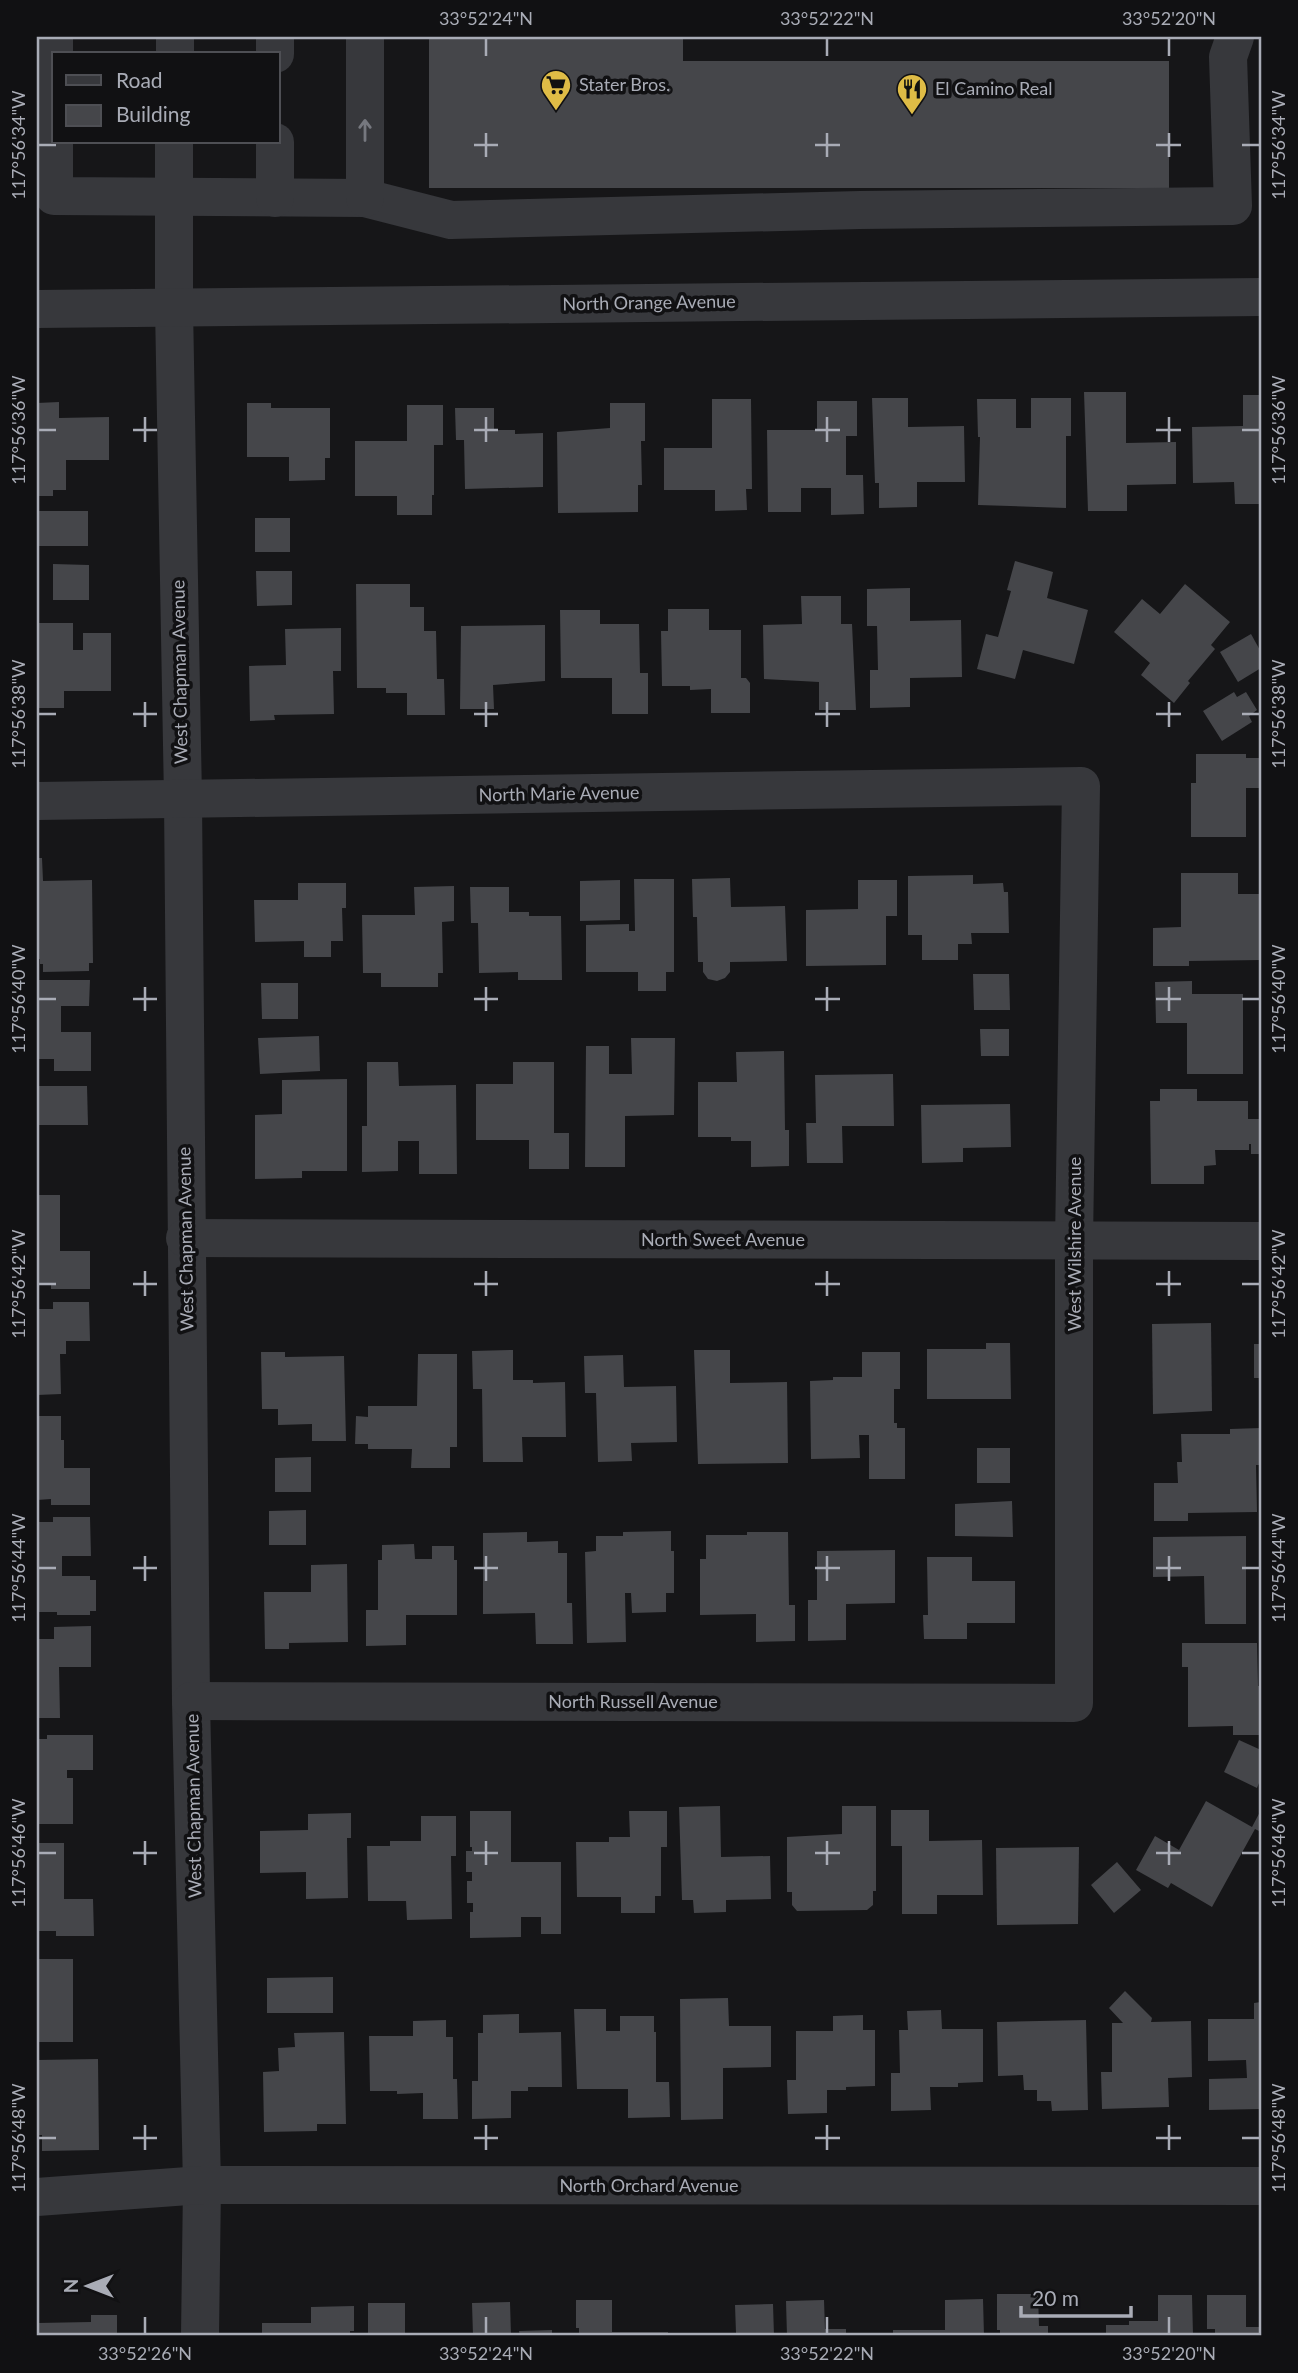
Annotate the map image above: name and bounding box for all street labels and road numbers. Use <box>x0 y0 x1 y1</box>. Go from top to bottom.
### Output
street label: North Orange Avenue <box>562 289 736 315</box>
street label: West Chapman Avenue <box>166 580 192 764</box>
street label: North Marie Avenue <box>478 781 640 805</box>
street label: West Chapman Avenue <box>172 1147 198 1331</box>
street label: West Wilshire Avenue <box>1063 1157 1085 1331</box>
street label: North Sweet Avenue <box>641 1228 805 1250</box>
street label: North Russell Avenue <box>548 1690 718 1712</box>
street label: West Chapman Avenue <box>180 1714 206 1898</box>
street label: North Orchard Avenue <box>559 2174 739 2196</box>

